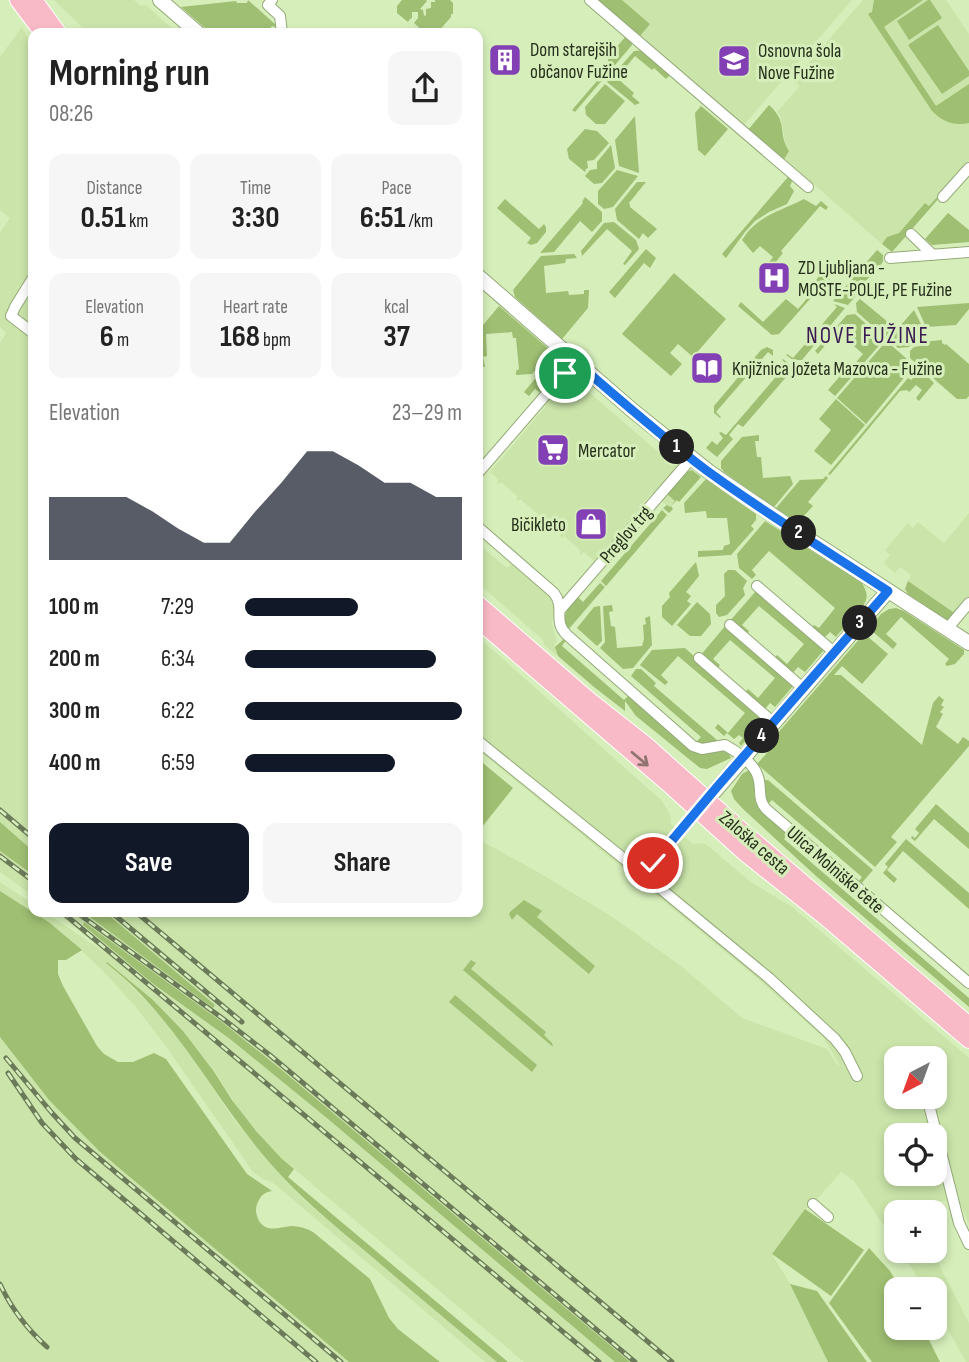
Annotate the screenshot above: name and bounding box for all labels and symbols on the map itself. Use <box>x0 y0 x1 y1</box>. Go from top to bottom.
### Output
place label: Dom starejših občanov Fužine <box>530 39 628 84</box>
place label: Osnovna šola Nove Fužine <box>758 40 841 85</box>
building icon: Dom starejših občanov Fužine <box>486 41 524 79</box>
school or university icon: Osnovna šola Nove Fužine <box>715 42 753 80</box>
place label: ZD Ljubljana - MOSTE-POLJE, PE Fužine <box>798 257 952 302</box>
hospital icon: ZD Ljubljana - MOSTE-POLJE, PE Fužine <box>755 259 793 297</box>
district label: NOVE FUŽINE <box>806 322 930 350</box>
pin <box>535 343 595 403</box>
library icon: Knjižnica Jožeta Mazovca - Fužine <box>688 349 726 387</box>
place label: Knjižnica Jožeta Mazovca - Fužine <box>732 358 943 381</box>
pin: 1 <box>660 430 694 464</box>
supermarket icon: Mercator <box>534 431 572 469</box>
place label: Mercator <box>578 440 636 463</box>
street label: Preglov trg <box>595 501 657 568</box>
shop icon: Bičikleto <box>572 505 610 543</box>
place label: Bičikleto <box>511 514 566 537</box>
pin: 2 <box>782 516 816 550</box>
pin: 3 <box>842 606 878 640</box>
pin: 4 <box>744 718 780 754</box>
one-way arrow <box>630 752 648 767</box>
street label: Zaloška cesta <box>714 806 794 880</box>
street label: Ulica Molniške čete <box>782 822 889 919</box>
pin <box>623 833 683 893</box>
north arrow <box>884 1046 947 1110</box>

